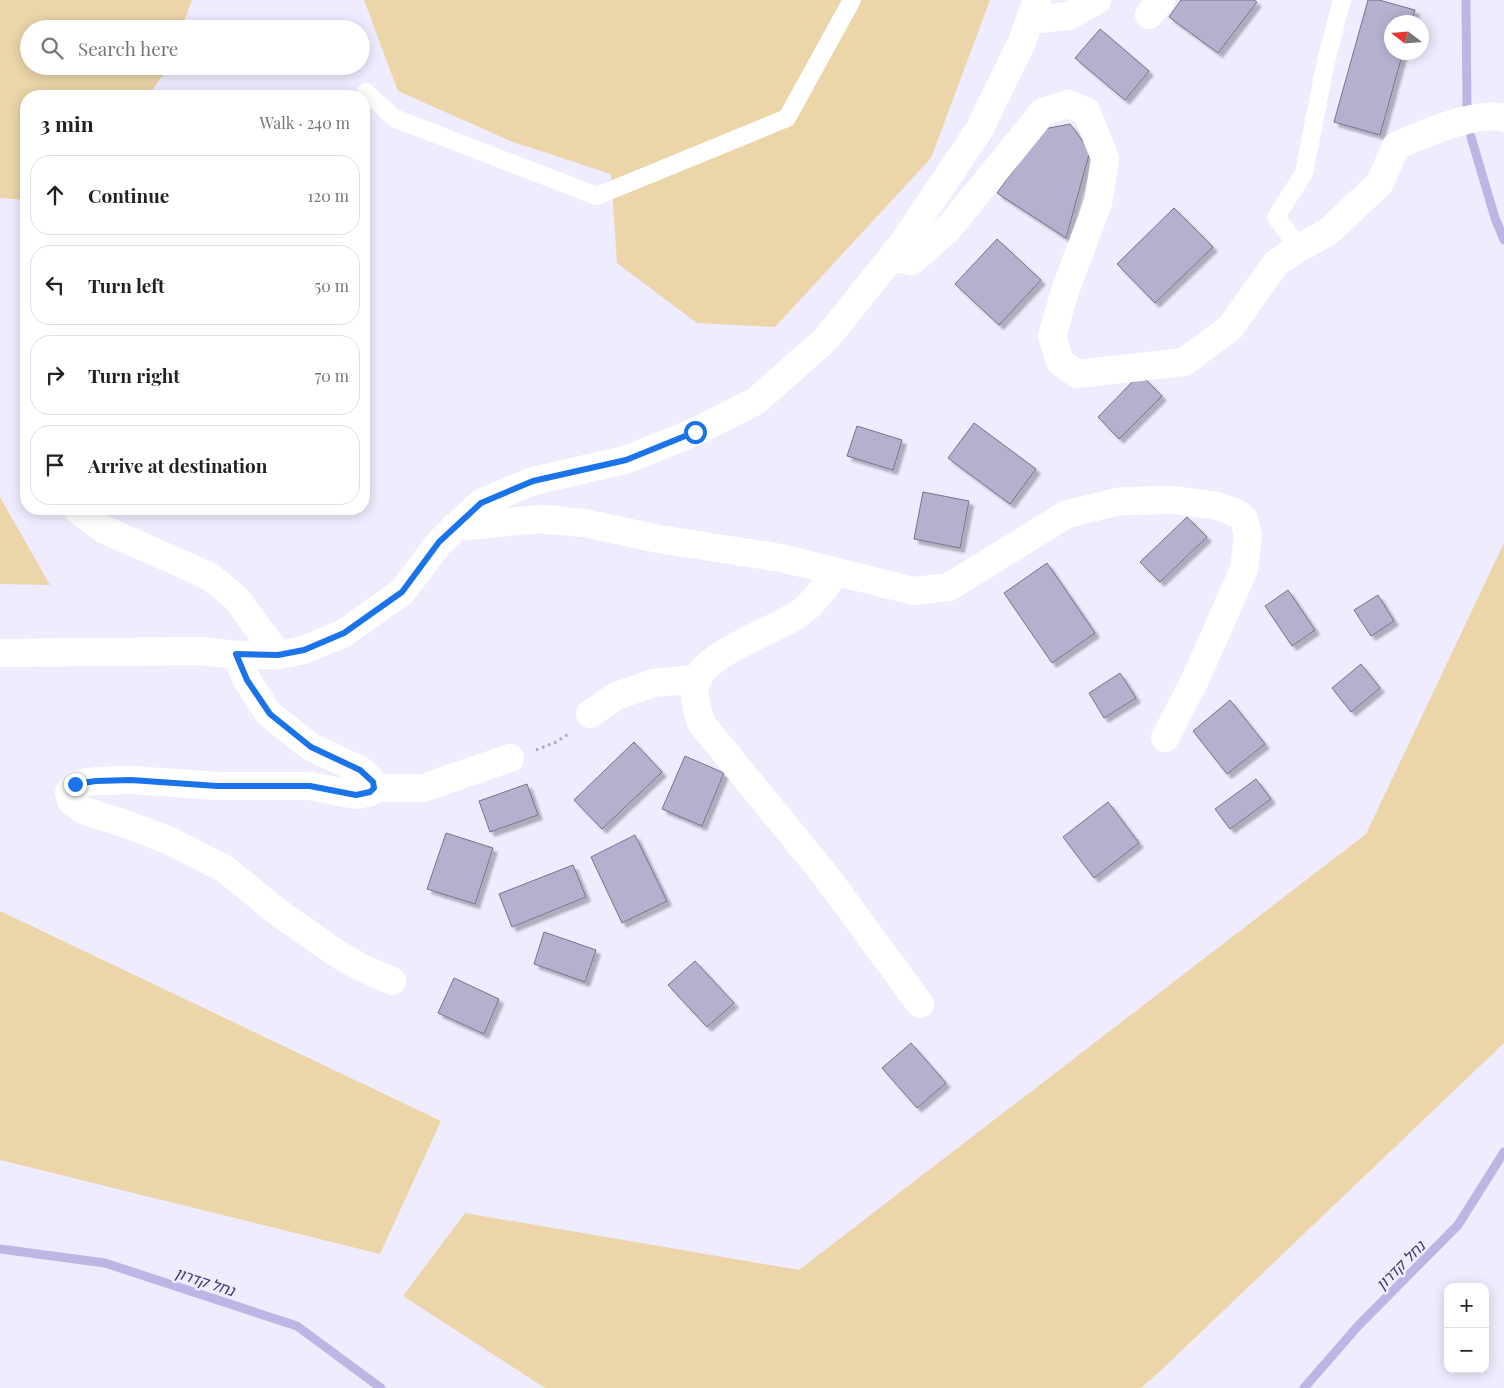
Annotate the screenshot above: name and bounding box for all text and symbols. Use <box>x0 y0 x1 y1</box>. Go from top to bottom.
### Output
north arrow <box>1384 15 1429 60</box>
search box <box>20 20 370 75</box>
icon: search <box>38 34 66 62</box>
text: Search here <box>78 35 178 61</box>
text: 3 min <box>40 109 94 137</box>
text: Walk · 240 m <box>260 112 350 133</box>
icon: ahead <box>41 181 69 209</box>
text: Continue <box>88 182 169 208</box>
text: 120 m <box>308 185 349 206</box>
icon: left <box>41 271 69 299</box>
text: Turn left <box>88 272 165 298</box>
text: 50 m <box>315 275 349 296</box>
icon: right <box>41 361 69 389</box>
text: Turn right <box>88 362 180 388</box>
text: 70 m <box>315 365 349 386</box>
route start <box>684 421 707 444</box>
icon: arrive <box>41 451 69 479</box>
text: Arrive at destination <box>88 452 268 478</box>
route end <box>64 773 87 796</box>
water label: נחל קדרון <box>1371 1235 1430 1294</box>
water label: נחל קדרון <box>173 1262 239 1300</box>
map controls <box>1444 1283 1489 1373</box>
button: + <box>1444 1283 1489 1328</box>
button: − <box>1444 1328 1489 1373</box>

